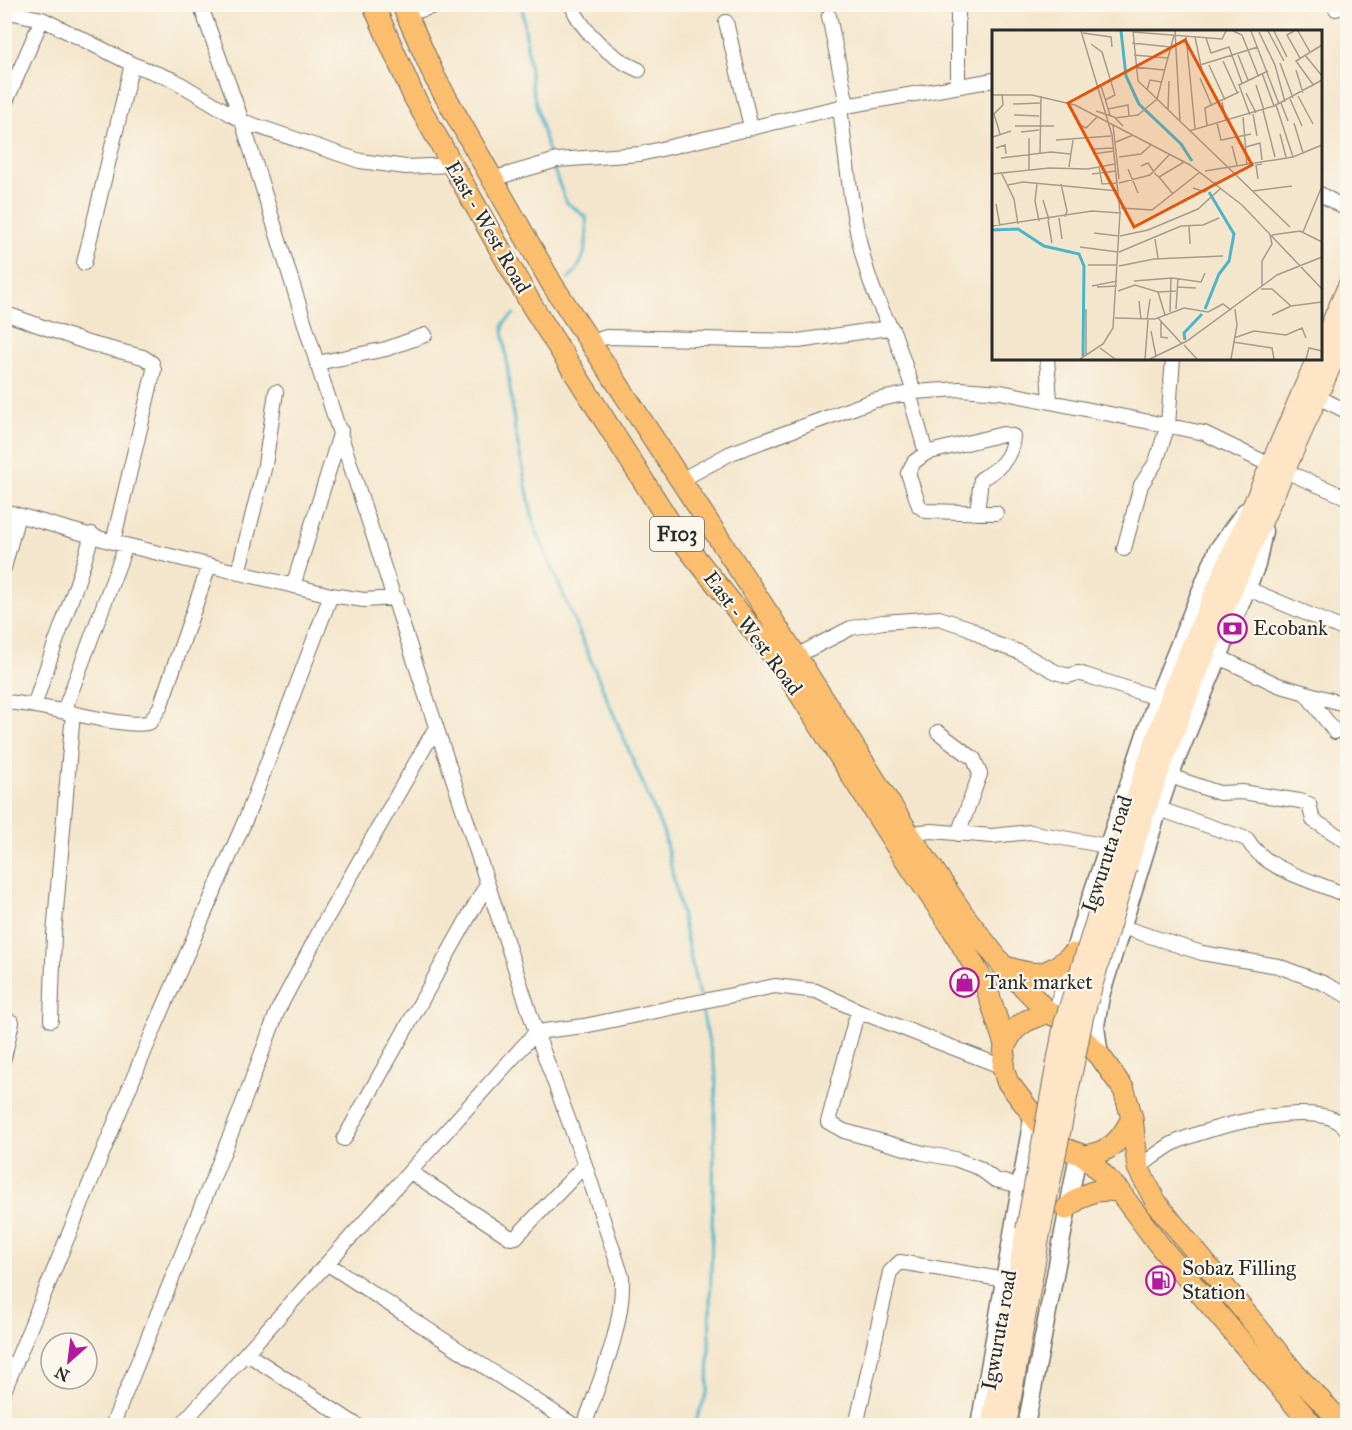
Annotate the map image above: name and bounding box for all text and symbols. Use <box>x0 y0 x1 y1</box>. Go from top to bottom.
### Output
inset map <box>992 30 1322 360</box>
street label: East - West Road <box>440 156 537 298</box>
road number: F103 <box>650 517 704 551</box>
street label: East - West Road <box>698 566 808 701</box>
bank icon: Ecobank <box>1216 612 1248 644</box>
place label: Ecobank <box>1253 615 1328 641</box>
street label: Igwuruta road <box>1076 792 1138 916</box>
shop icon: Tank market <box>948 966 980 998</box>
place label: Tank market <box>985 969 1093 995</box>
place label: Sobaz Filling Station <box>1182 1255 1296 1305</box>
fuel station icon: Sobaz Filling Station <box>1145 1264 1177 1296</box>
street label: Igwuruta road <box>976 1267 1022 1392</box>
north arrow <box>39 1331 99 1391</box>
text: N <box>51 1362 73 1385</box>

